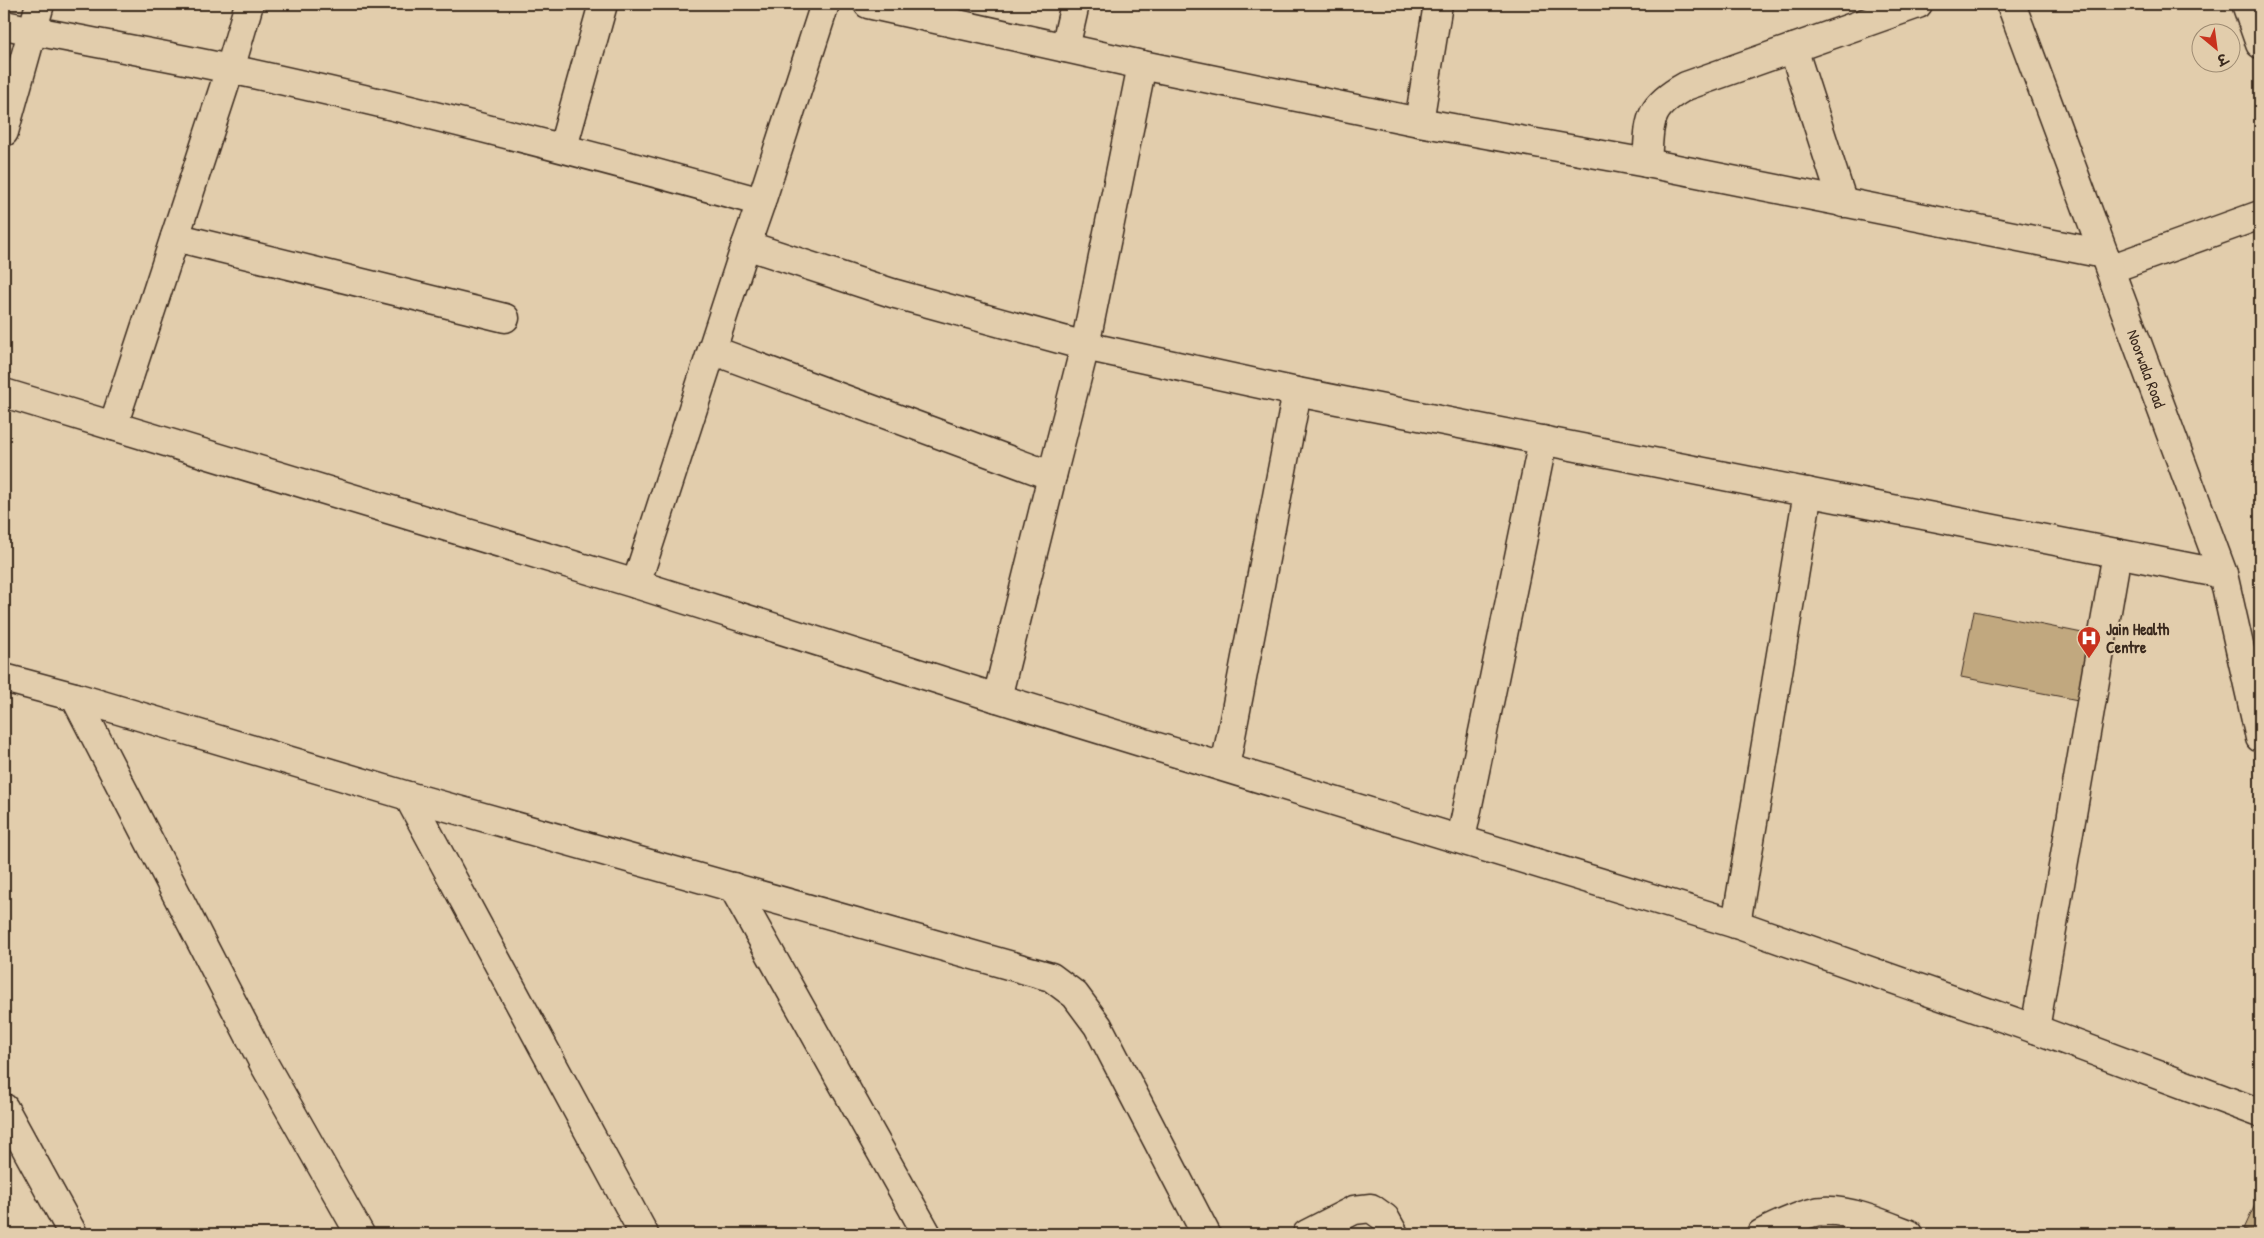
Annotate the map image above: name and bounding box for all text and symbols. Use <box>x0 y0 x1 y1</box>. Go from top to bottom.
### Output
north arrow <box>2192 22 2242 72</box>
text: उ <box>2212 48 2233 71</box>
street label: Noorwala Road <box>2122 326 2171 411</box>
place label: Jain Health Centre <box>2106 618 2170 658</box>
hospital icon: Jain Health Centre <box>2076 625 2102 659</box>

